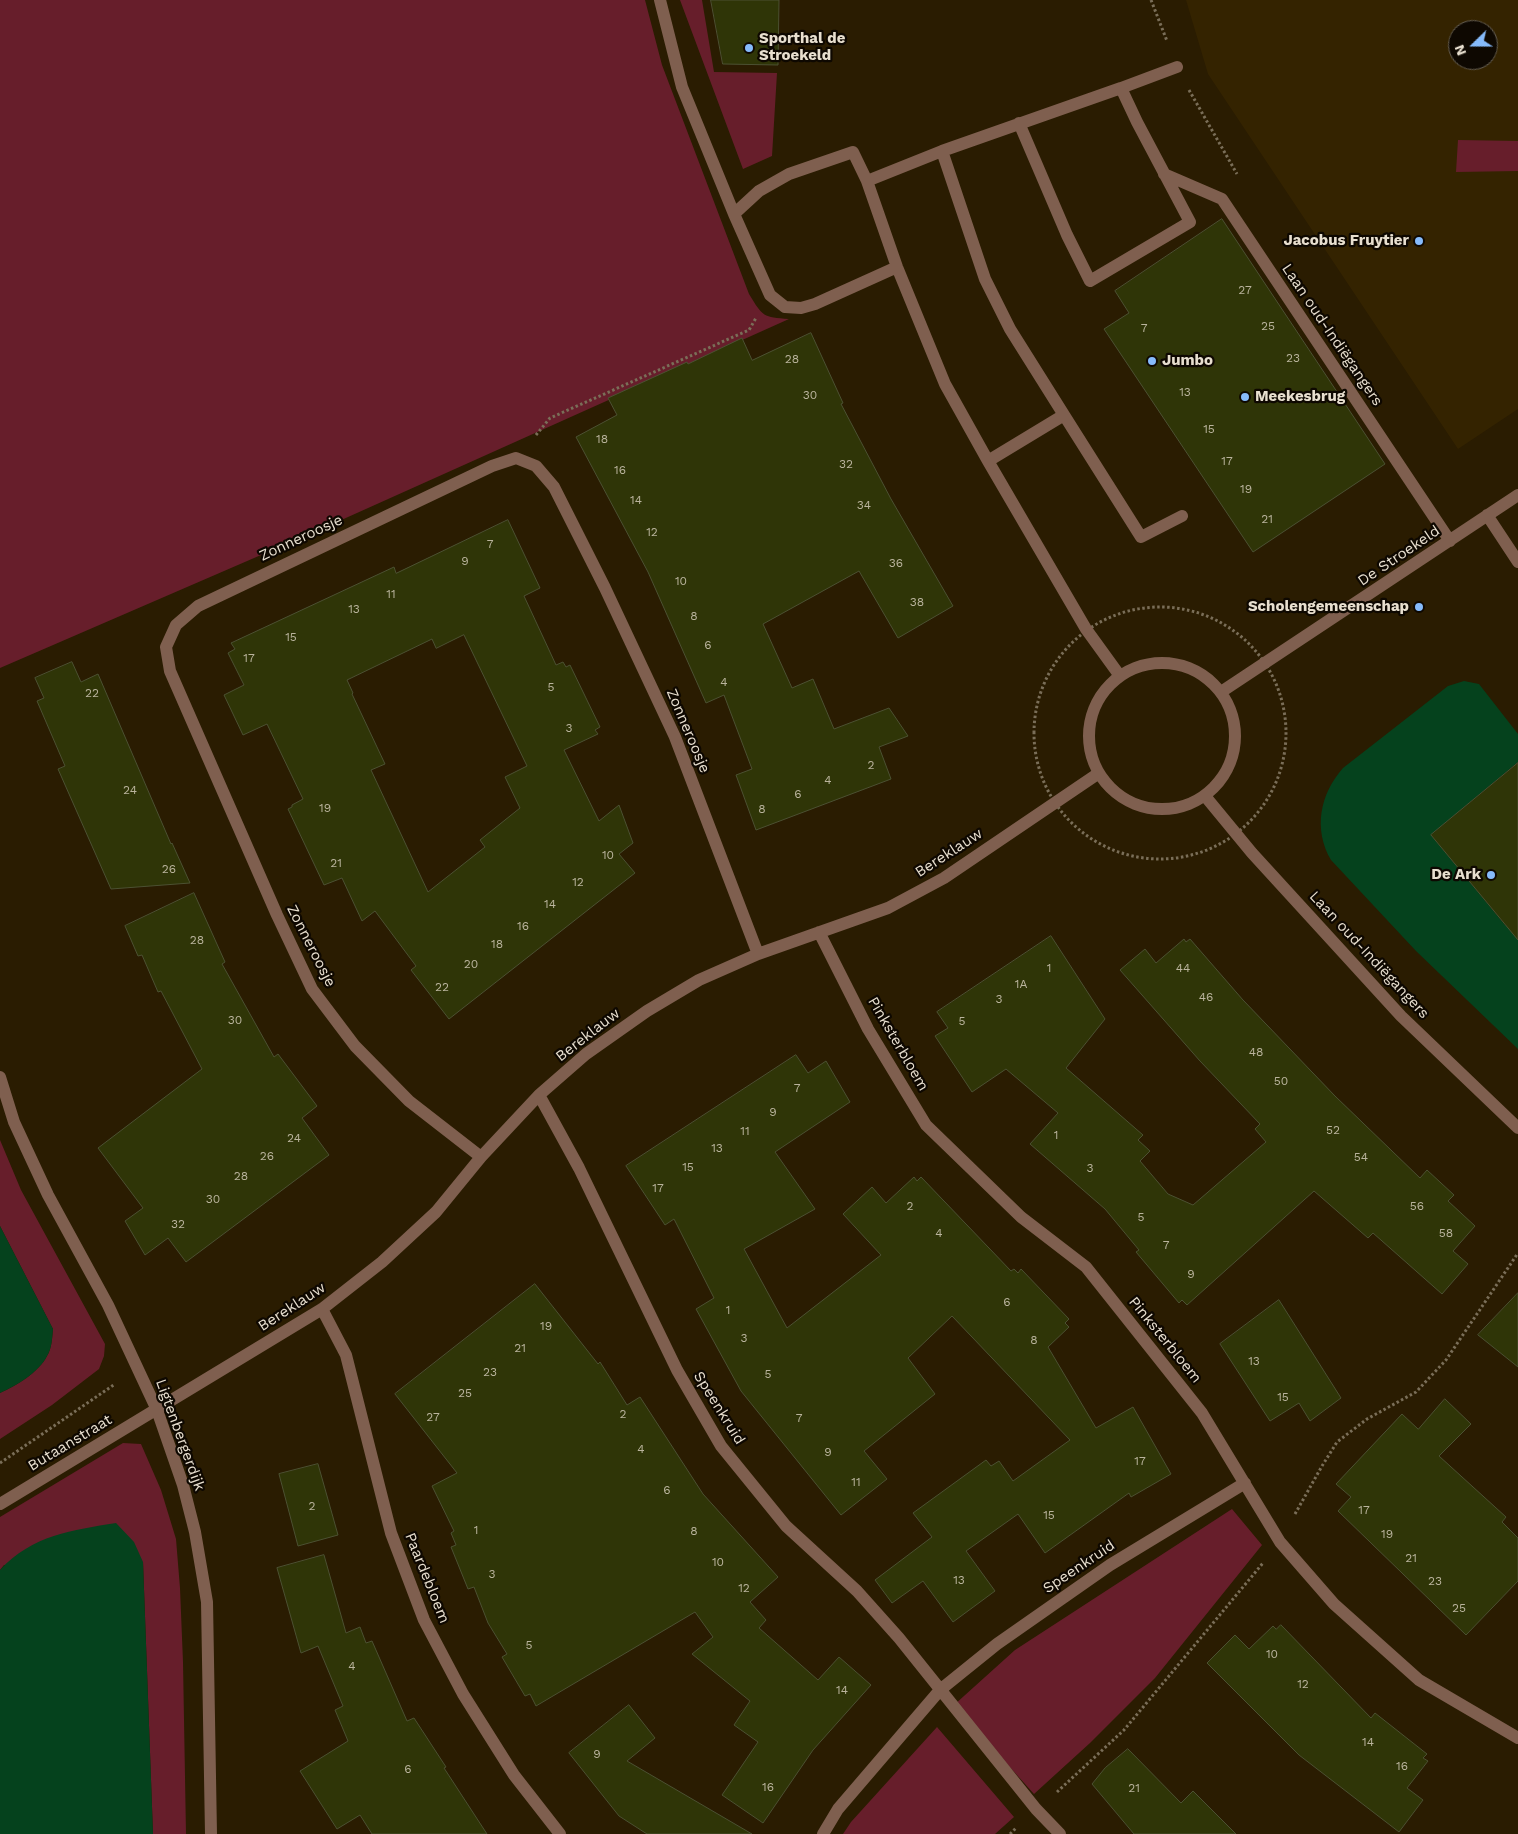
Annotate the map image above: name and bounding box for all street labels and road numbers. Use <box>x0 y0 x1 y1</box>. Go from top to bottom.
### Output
street label: Laan oud-Indiëgangers <box>1278 261 1386 409</box>
street label: Zonneroosje <box>257 511 345 565</box>
street label: De Stroekeld <box>1355 522 1443 590</box>
street label: Zonneroosje <box>662 686 714 776</box>
street label: Bereklauw <box>912 825 986 881</box>
street label: Laan oud-Indiëgangers <box>1305 888 1433 1022</box>
street label: Zonneroosje <box>283 902 339 990</box>
street label: Pinksterbloem <box>864 994 932 1094</box>
street label: Bereklauw <box>552 1004 624 1066</box>
street label: Bereklauw <box>255 1279 329 1335</box>
street label: Pinksterbloem <box>1125 1293 1205 1387</box>
street label: Speenkruid <box>689 1368 749 1448</box>
street label: Ligtenbergerdijk <box>151 1377 209 1493</box>
street label: Butaanstraat <box>25 1411 115 1475</box>
street label: Paardebloem <box>401 1530 453 1626</box>
street label: Speenkruid <box>1040 1536 1118 1598</box>

